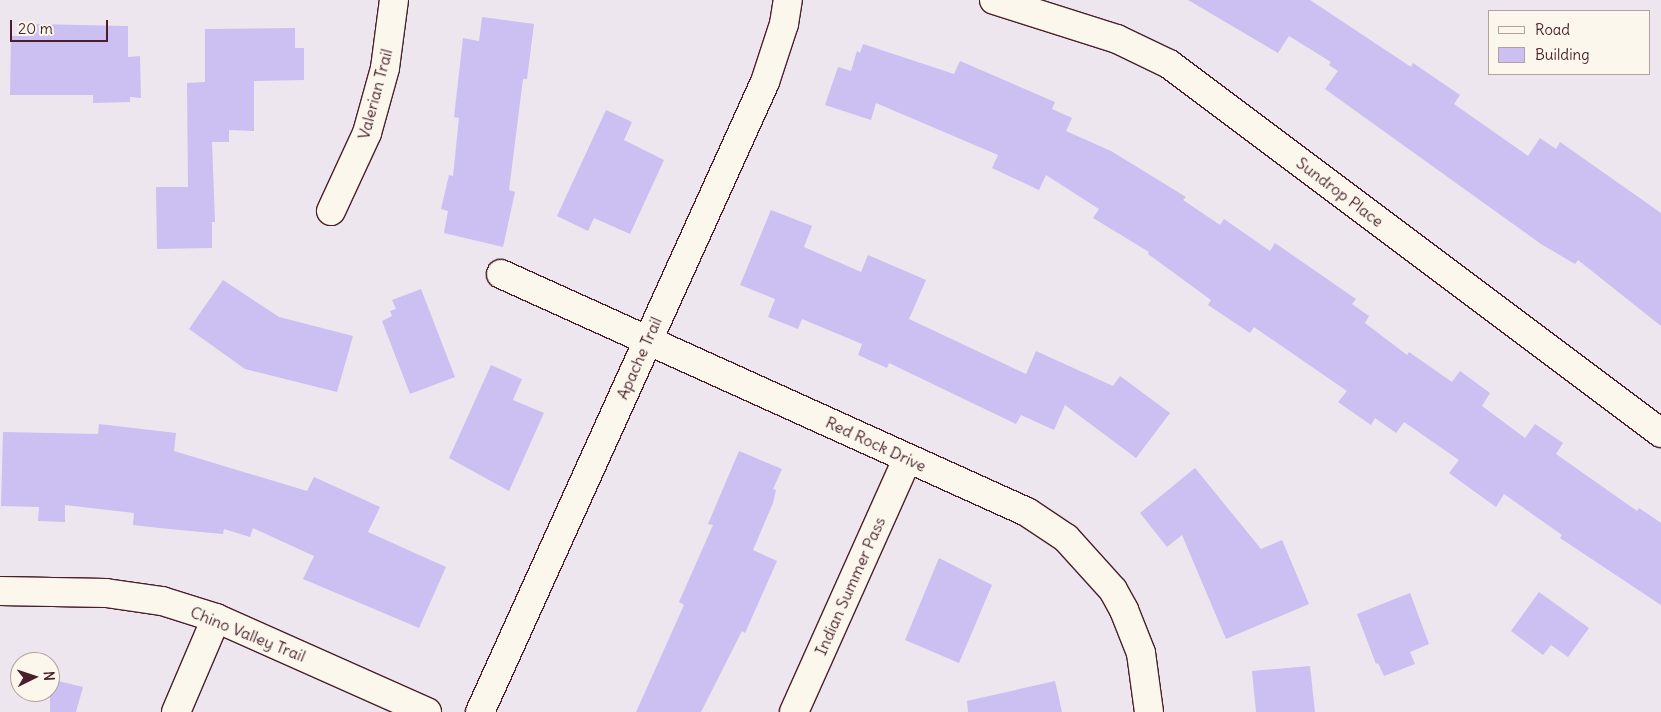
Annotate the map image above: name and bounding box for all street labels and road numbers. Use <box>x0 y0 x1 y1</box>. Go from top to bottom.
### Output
street label: Valerian Trail <box>354 47 396 141</box>
street label: Sundrop Place <box>1293 153 1387 231</box>
street label: Apache Trail <box>612 314 666 402</box>
street label: Red Rock Drive <box>823 412 929 476</box>
street label: Indian Summer Pass <box>811 514 889 658</box>
street label: Chino Valley Trail <box>188 602 308 666</box>

